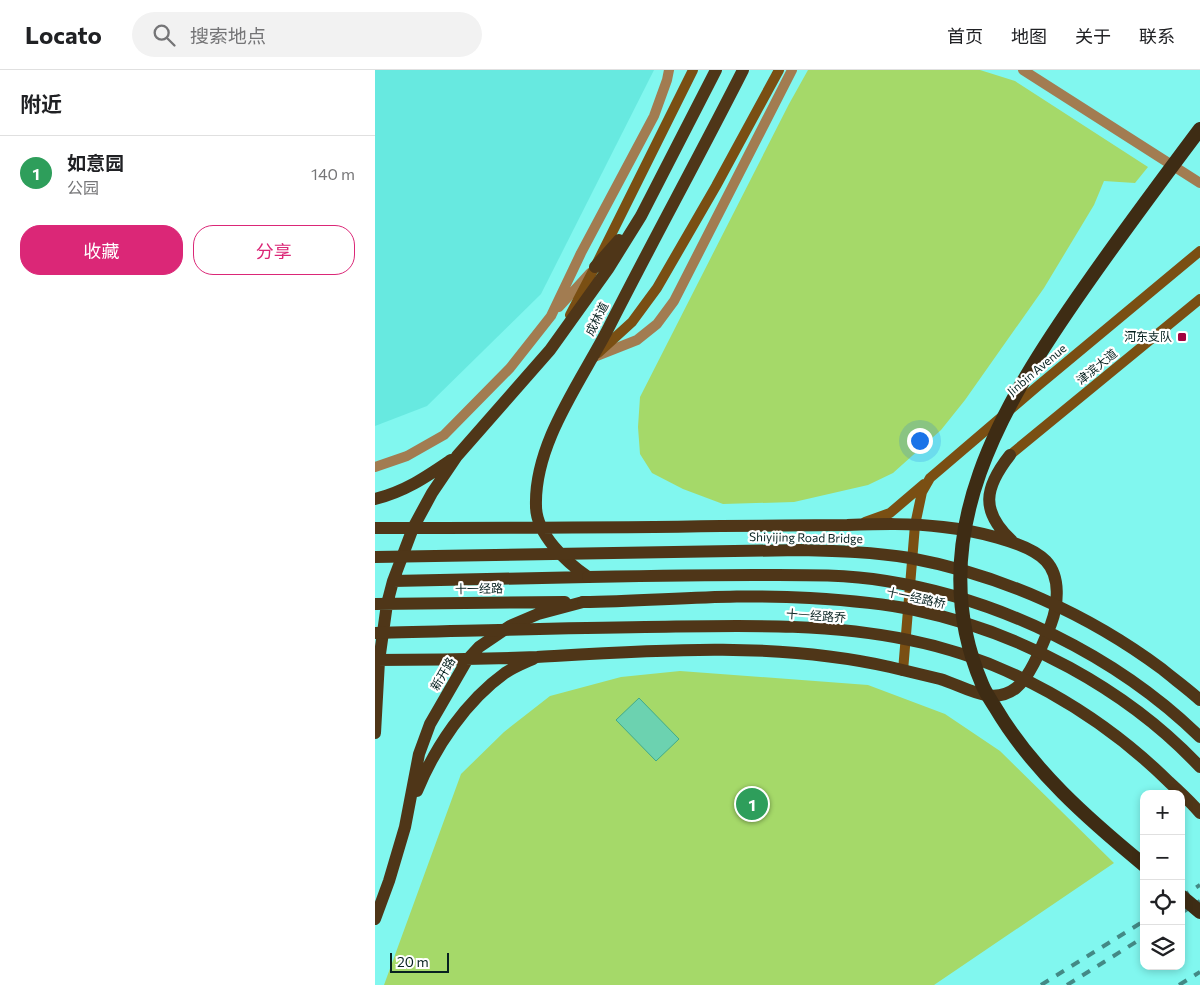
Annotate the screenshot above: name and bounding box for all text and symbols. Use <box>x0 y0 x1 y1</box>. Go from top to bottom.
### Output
search box <box>132 12 482 57</box>
text: Locato <box>25 20 102 49</box>
icon: search <box>150 21 178 49</box>
text: 搜索地点 <box>190 24 266 47</box>
text: 首页 <box>947 25 983 47</box>
text: 地图 <box>1011 25 1047 47</box>
text: 关于 <box>1075 25 1111 47</box>
text: 联系 <box>1139 25 1175 47</box>
text: 附近 <box>20 91 62 116</box>
text: 如意园 <box>67 151 124 174</box>
text: 1 <box>32 164 40 183</box>
text: 140 m <box>311 164 355 183</box>
text: 公园 <box>67 178 99 197</box>
button: 收藏 <box>20 225 183 275</box>
button: 分享 <box>193 225 355 275</box>
street label: 成林道 <box>582 299 611 338</box>
place label: 河东支队 <box>1124 329 1172 343</box>
marker: 河东支队 <box>1176 331 1188 343</box>
street label: Jinbin Avenue <box>1004 340 1069 399</box>
street label: 津滨大道 <box>1073 346 1119 387</box>
your location <box>907 428 933 454</box>
street label: Shiyijing Road Bridge <box>749 529 863 545</box>
street label: 十一经路 <box>455 581 503 595</box>
street label: 十一经路桥 <box>885 584 947 610</box>
street label: 十一经路乔 <box>786 606 846 624</box>
street label: 新开路 <box>427 654 457 693</box>
pin: 1 <box>736 785 768 823</box>
map controls <box>1140 790 1185 970</box>
button: + <box>1140 790 1185 835</box>
button: − <box>1140 835 1185 880</box>
button: locate <box>1140 880 1185 925</box>
button: layers <box>1140 925 1185 970</box>
scale bar <box>390 950 449 973</box>
text: 20 m <box>397 953 429 970</box>

